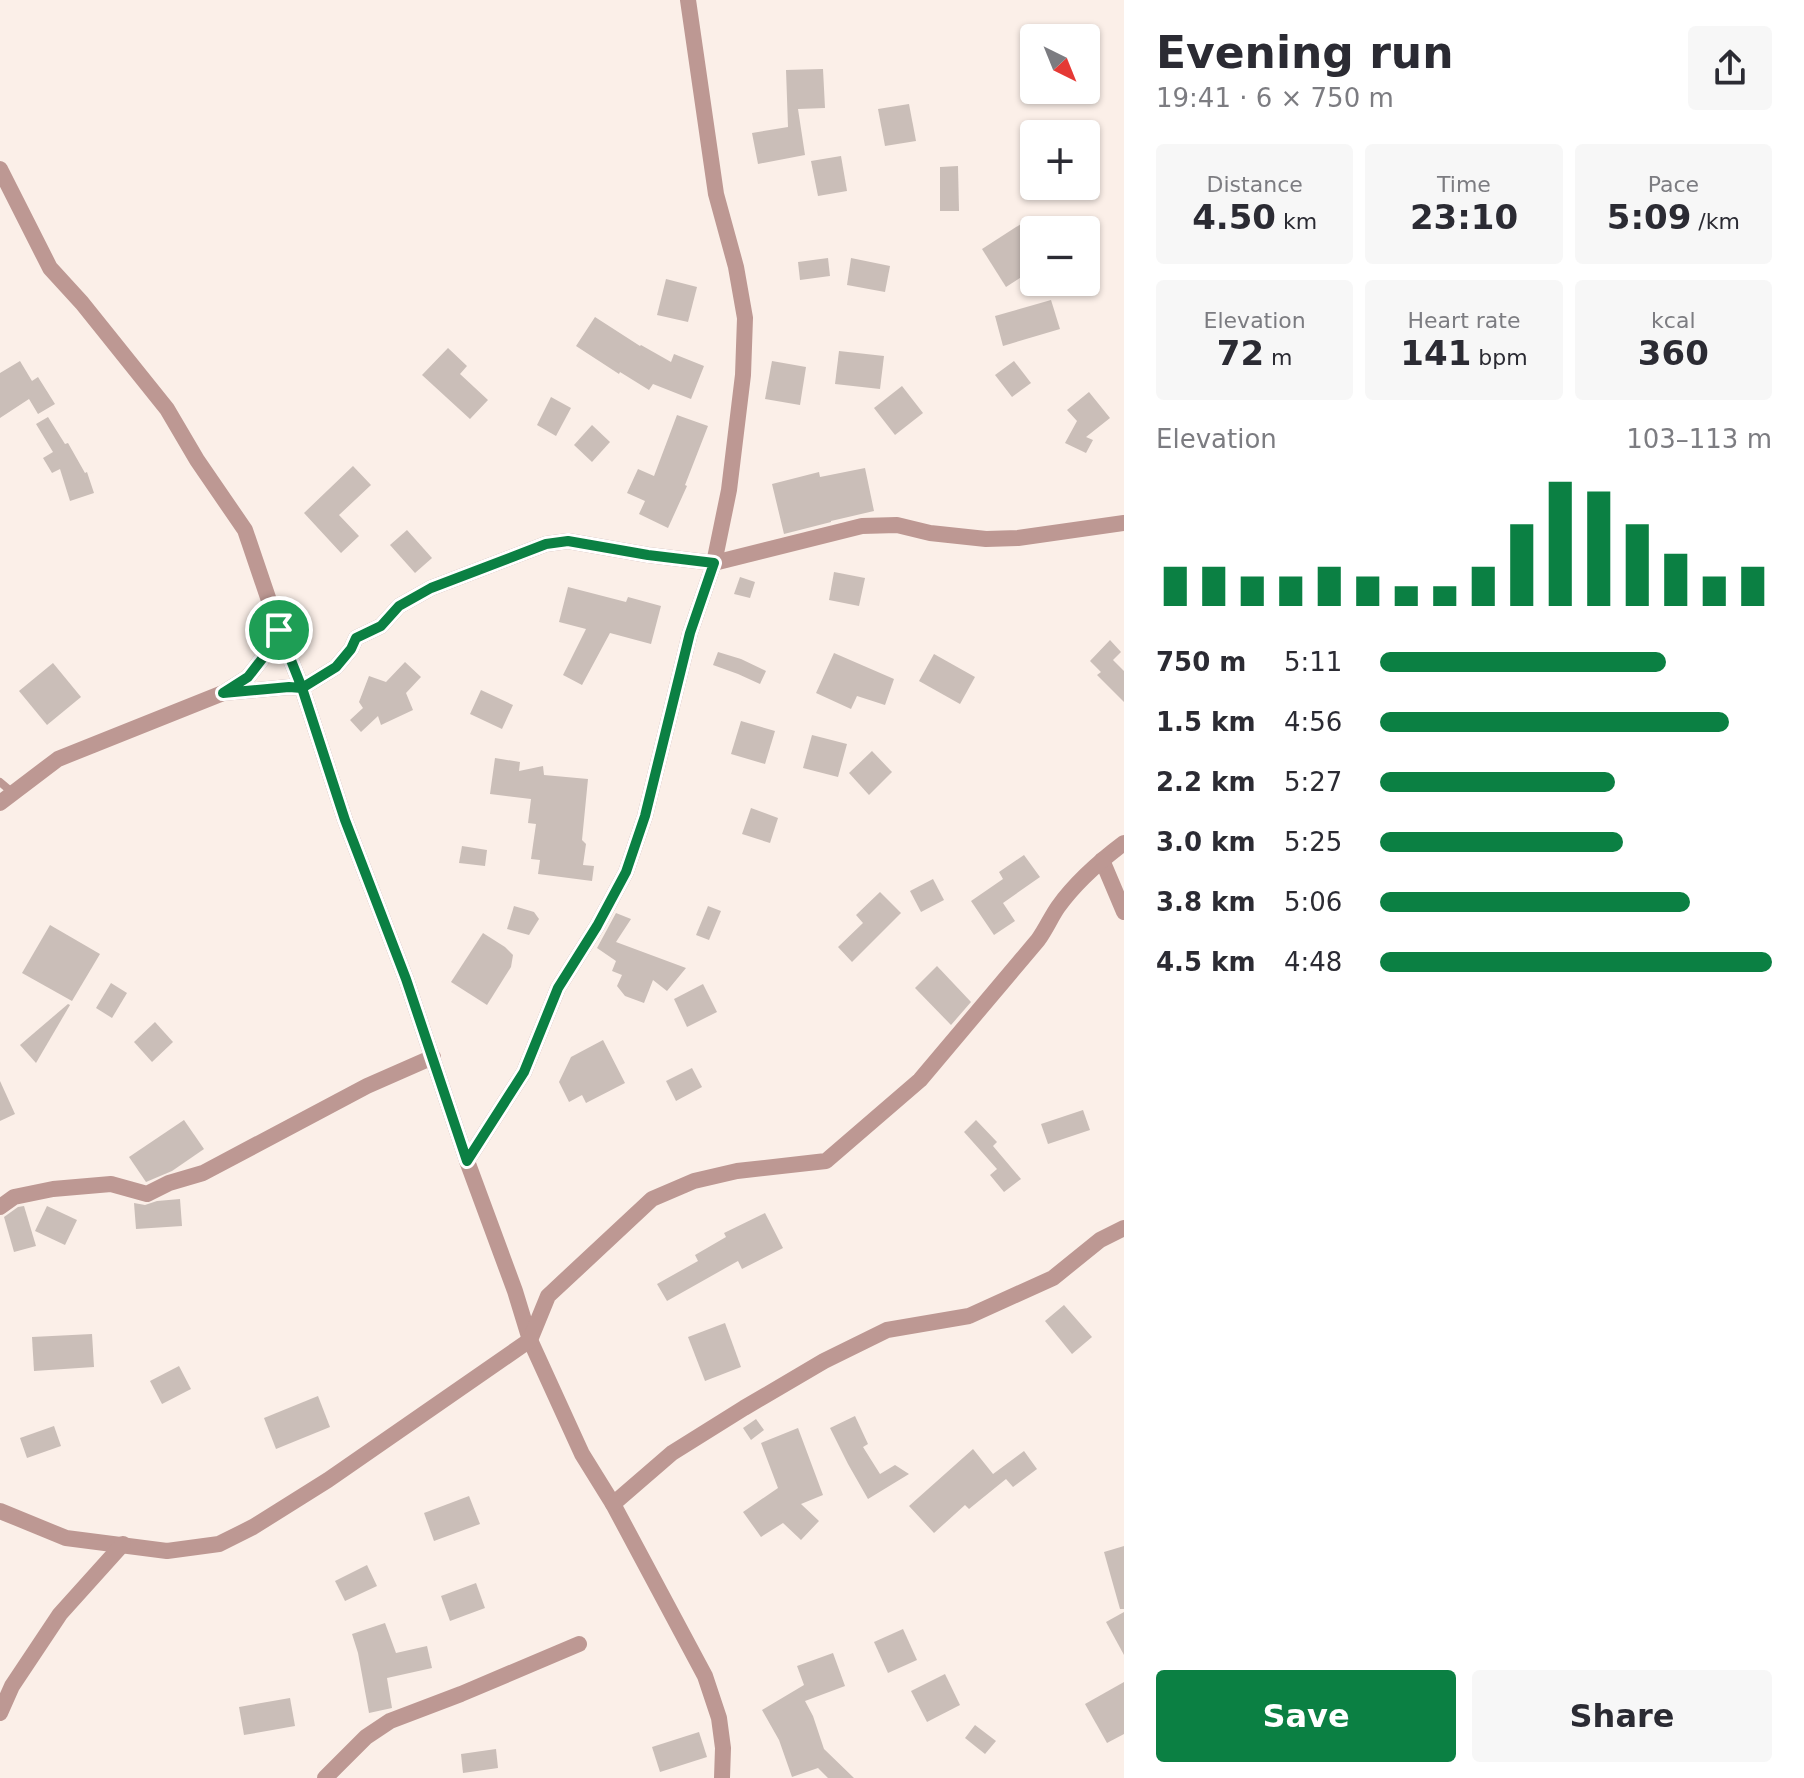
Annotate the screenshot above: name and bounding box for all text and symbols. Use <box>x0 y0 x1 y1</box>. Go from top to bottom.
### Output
north arrow <box>1020 24 1100 104</box>
map controls <box>1020 24 1100 296</box>
button: share <box>1688 26 1772 110</box>
text: Evening run <box>1156 27 1453 78</box>
text: 19:41 · 6 × 750 m <box>1156 83 1394 113</box>
button: + <box>1020 120 1100 200</box>
text: Distance <box>1207 172 1303 197</box>
text: Time <box>1437 172 1491 197</box>
text: Pace <box>1648 172 1699 197</box>
text: 4.50 <box>1192 197 1276 237</box>
text: 23:10 <box>1410 197 1518 237</box>
text: 5:09 <box>1607 197 1691 237</box>
text: km <box>1276 209 1317 234</box>
text: /km <box>1691 209 1740 234</box>
button: − <box>1020 216 1100 296</box>
text: Elevation <box>1204 308 1306 333</box>
text: Heart rate <box>1408 308 1520 333</box>
text: kcal <box>1651 308 1696 333</box>
text: 72 <box>1217 333 1264 373</box>
text: 141 <box>1400 333 1471 373</box>
text: 360 <box>1638 333 1709 373</box>
text: m <box>1264 345 1293 370</box>
text: bpm <box>1471 345 1528 370</box>
text: Elevation <box>1156 424 1277 454</box>
text: 103–113 m <box>1626 424 1772 454</box>
pin <box>245 596 313 664</box>
icon: arrive <box>257 608 301 652</box>
text: 750 m <box>1156 647 1246 677</box>
text: 5:11 <box>1284 647 1342 677</box>
text: 1.5 km <box>1156 707 1256 737</box>
text: 4:56 <box>1284 707 1342 737</box>
text: 2.2 km <box>1156 767 1256 797</box>
text: 5:27 <box>1284 767 1342 797</box>
text: 3.0 km <box>1156 827 1256 857</box>
text: 5:25 <box>1284 827 1342 857</box>
text: 3.8 km <box>1156 887 1256 917</box>
text: 5:06 <box>1284 887 1342 917</box>
text: 4.5 km <box>1156 947 1256 977</box>
text: 4:48 <box>1284 947 1342 977</box>
button: Save <box>1156 1670 1456 1762</box>
button: Share <box>1472 1670 1772 1762</box>

